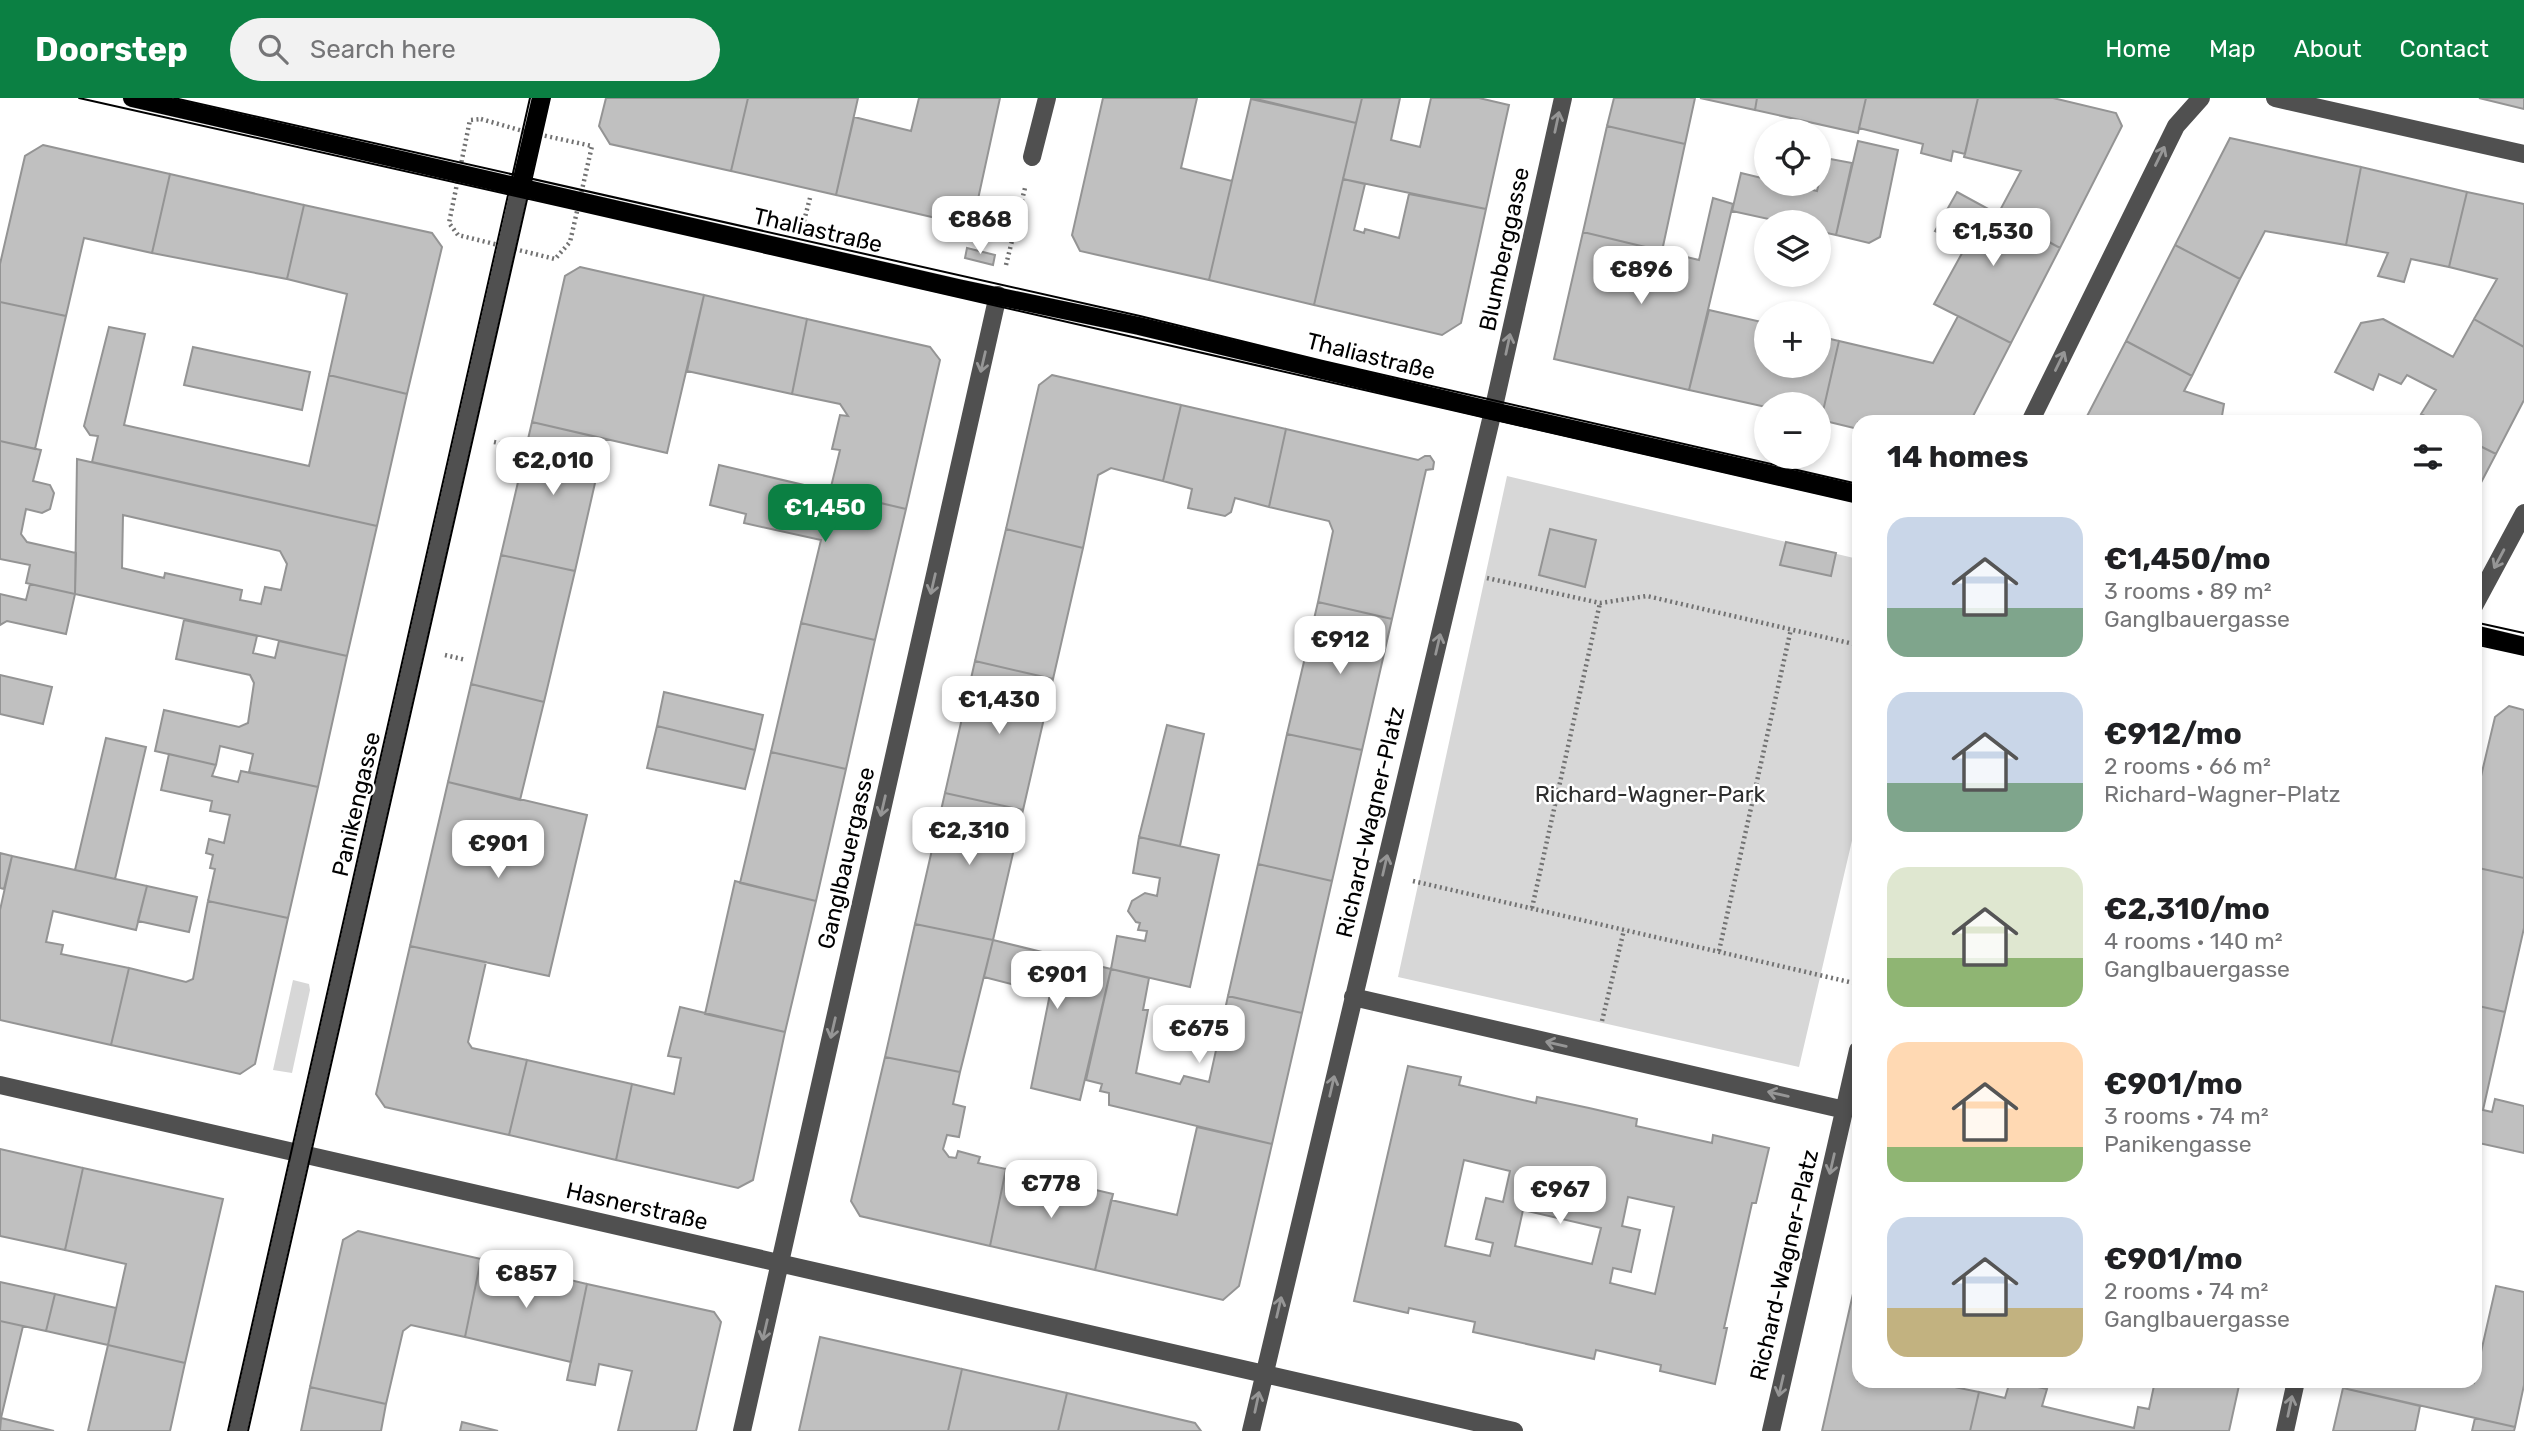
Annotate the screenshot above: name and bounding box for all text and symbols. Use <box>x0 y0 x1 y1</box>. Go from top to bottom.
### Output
search box <box>230 18 720 81</box>
text: Doorstep <box>35 30 188 69</box>
icon: search <box>254 30 292 68</box>
text: Search here <box>310 34 456 65</box>
text: Home <box>2105 35 2171 63</box>
text: Map <box>2209 35 2256 63</box>
text: About <box>2294 35 2362 63</box>
text: Contact <box>2400 35 2489 63</box>
one-way arrow <box>1551 111 1565 134</box>
map controls <box>1754 119 1831 469</box>
button: locate <box>1754 119 1831 196</box>
one-way arrow <box>2154 146 2168 167</box>
street label: Blumberggasse <box>1473 165 1535 333</box>
pin: €868 <box>939 197 1021 256</box>
street label: Thaliastraße <box>751 202 885 258</box>
text: €868 <box>948 205 1012 233</box>
pin: €1,530 <box>1936 208 2050 268</box>
button: layers <box>1754 210 1831 287</box>
text: €1,530 <box>1952 217 2034 245</box>
pin: €896 <box>1600 246 1682 306</box>
text: €896 <box>1609 255 1673 283</box>
button: + <box>1754 301 1831 378</box>
street label: Thaliastraße <box>1304 326 1438 386</box>
one-way arrow <box>1502 333 1515 356</box>
one-way arrow <box>976 350 990 373</box>
one-way arrow <box>2054 351 2067 372</box>
button: − <box>1754 392 1831 469</box>
pin: €2,010 <box>496 438 610 497</box>
icon: filters <box>2409 438 2447 476</box>
text: 14 homes <box>1887 439 2029 475</box>
text: €2,010 <box>512 446 594 474</box>
pin: €1,450 <box>768 484 882 544</box>
text: €1,450 <box>784 493 866 521</box>
text: €1,450/mo <box>2104 541 2271 577</box>
icon: home <box>1943 545 2027 629</box>
one-way arrow <box>2492 548 2505 569</box>
one-way arrow <box>926 572 940 595</box>
text: 3 rooms · 89 m² <box>2104 577 2272 605</box>
text: Ganglbauergasse <box>2104 605 2290 633</box>
pin: €912 <box>1299 616 1381 676</box>
text: €912 <box>1310 625 1370 653</box>
one-way arrow <box>1431 633 1445 656</box>
pin: €1,430 <box>942 676 1056 736</box>
text: €1,430 <box>958 685 1040 713</box>
street label: Richard-Wagner-Platz <box>1330 704 1410 940</box>
text: €912/mo <box>2104 716 2242 752</box>
icon: home <box>1943 720 2027 804</box>
street label: Panikengasse <box>326 729 386 879</box>
text: 2 rooms · 66 m² <box>2104 752 2271 780</box>
street label: Ganglbauergasse <box>811 764 881 952</box>
park label: Richard-Wagner-Park <box>1535 780 1765 808</box>
text: Richard-Wagner-Platz <box>2104 780 2341 808</box>
one-way arrow <box>876 794 889 817</box>
pin: €2,310 <box>912 808 1026 867</box>
text: €2,310 <box>928 816 1010 844</box>
pin: €901 <box>457 820 539 880</box>
text: €901 <box>468 829 528 857</box>
one-way arrow <box>1378 854 1392 877</box>
text: €2,310/mo <box>2104 891 2270 927</box>
icon: home <box>1943 895 2027 979</box>
text: 4 rooms · 140 m² <box>2104 927 2283 955</box>
pin: €901 <box>1016 951 1098 1011</box>
text: Ganglbauergasse <box>2104 955 2290 983</box>
text: €901 <box>1027 960 1087 988</box>
pin: €675 <box>1158 1006 1240 1065</box>
text: €675 <box>1169 1014 1229 1042</box>
one-way arrow <box>826 1016 839 1039</box>
one-way arrow <box>1545 1037 1568 1050</box>
text: €901/mo <box>2104 1066 2243 1102</box>
icon: home <box>1943 1070 2027 1154</box>
one-way arrow <box>1326 1075 1339 1098</box>
one-way arrow <box>1767 1087 1790 1101</box>
text: 3 rooms · 74 m² <box>2104 1102 2269 1130</box>
text: Panikengasse <box>2104 1130 2252 1158</box>
street label: Richard-Wagner-Platz <box>1744 1147 1824 1383</box>
one-way arrow <box>1825 1152 1838 1175</box>
pin: €778 <box>1010 1160 1092 1220</box>
pin: €967 <box>1519 1166 1601 1226</box>
text: €778 <box>1021 1169 1081 1197</box>
text: €967 <box>1530 1175 1590 1203</box>
street label: Hasnerstraße <box>563 1176 711 1236</box>
text: €901/mo <box>2104 1241 2243 1277</box>
icon: home <box>1943 1245 2027 1329</box>
pin: €857 <box>485 1250 567 1310</box>
text: €857 <box>495 1259 557 1287</box>
text: 2 rooms · 74 m² <box>2104 1277 2268 1305</box>
one-way arrow <box>1273 1296 1286 1319</box>
text: Ganglbauergasse <box>2104 1305 2290 1333</box>
one-way arrow <box>758 1318 771 1341</box>
one-way arrow <box>1774 1374 1787 1397</box>
one-way arrow <box>1250 1391 1264 1414</box>
one-way arrow <box>2284 1395 2298 1418</box>

